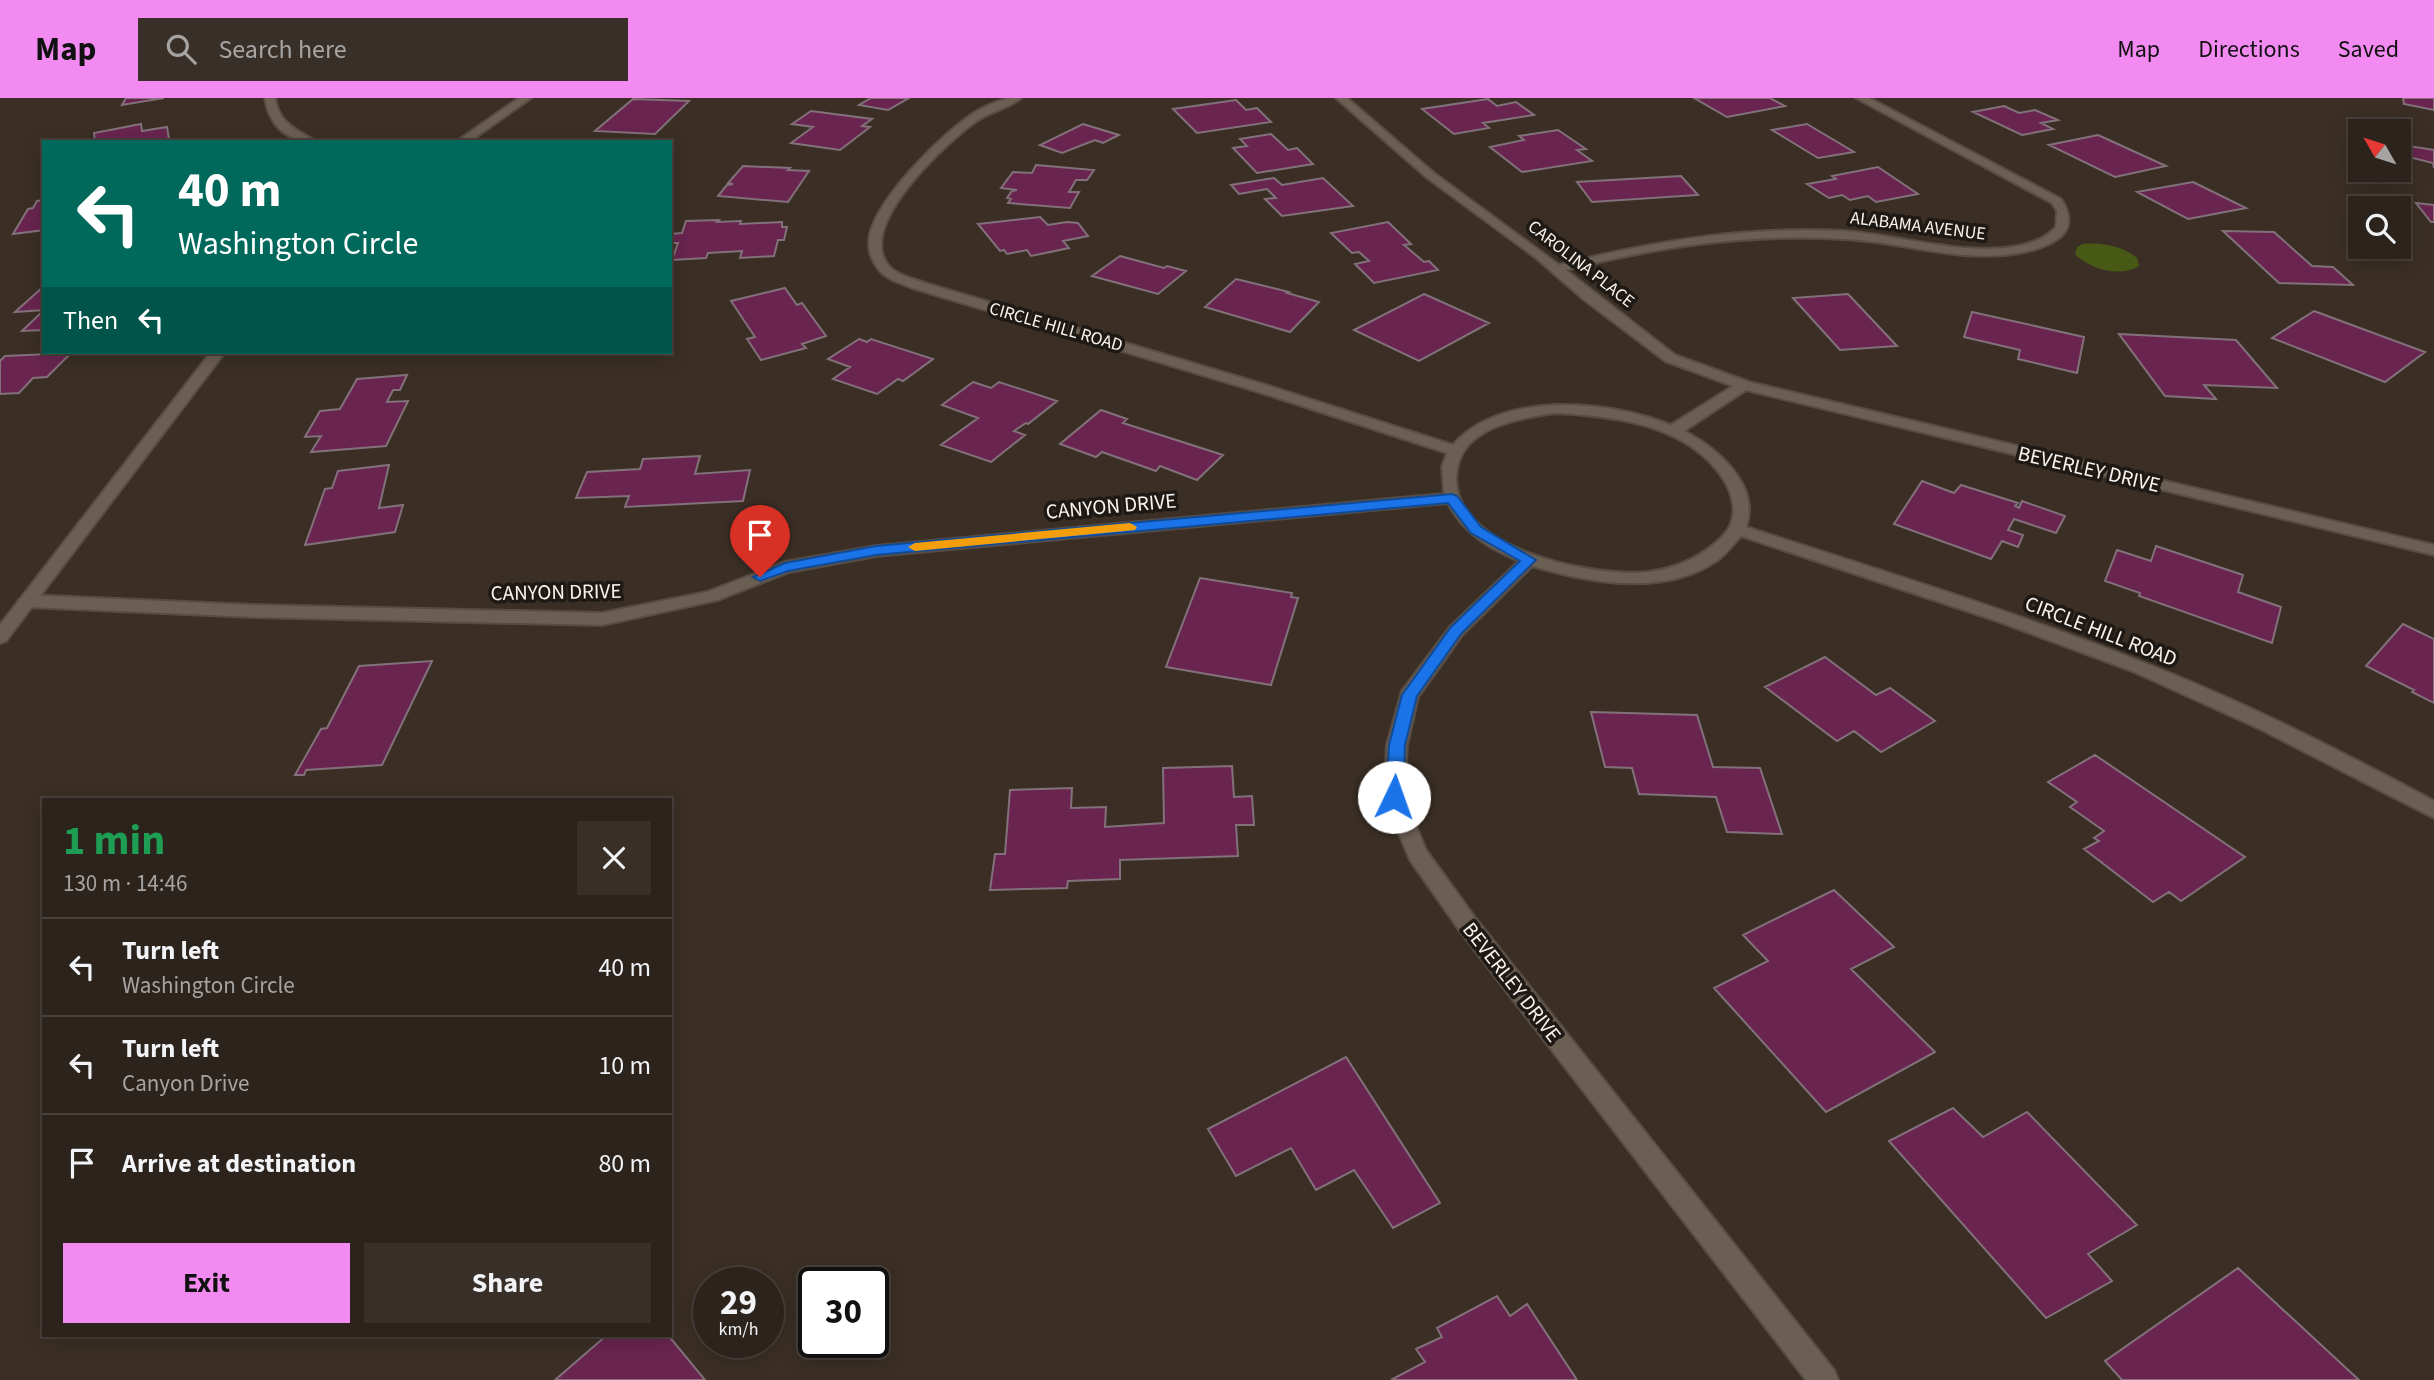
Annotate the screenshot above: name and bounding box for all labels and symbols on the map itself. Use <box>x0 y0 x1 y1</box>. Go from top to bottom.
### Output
north arrow <box>2348 119 2412 182</box>
street label: ALABAMA AVENUE <box>1849 205 1987 247</box>
street label: CAROLINA PLACE <box>1522 214 1640 314</box>
street label: CIRCLE HILL ROAD <box>986 296 1126 358</box>
street label: BEVERLEY DRIVE <box>2015 438 2163 500</box>
street label: CANYON DRIVE <box>1045 485 1177 527</box>
pin <box>730 505 790 577</box>
street label: CANYON DRIVE <box>490 576 622 608</box>
street label: CIRCLE HILL ROAD <box>2021 588 2181 674</box>
position arrow <box>1357 760 1431 834</box>
street label: BEVERLEY DRIVE <box>1456 916 1568 1048</box>
speed limit sign: 30 <box>798 1267 889 1358</box>

